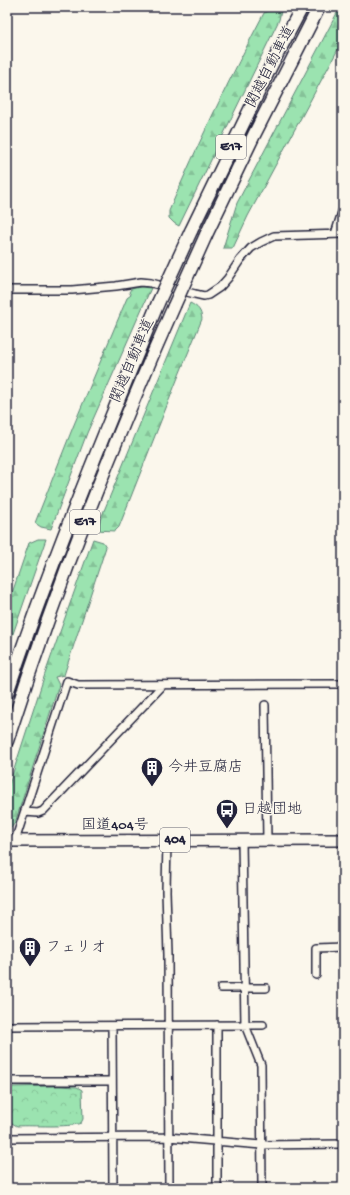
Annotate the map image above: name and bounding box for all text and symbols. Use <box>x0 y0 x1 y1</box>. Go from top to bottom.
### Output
street label: 関越自動車道 <box>242 22 299 111</box>
road number: E17 <box>216 135 246 159</box>
street label: 関越自動車道 <box>106 316 159 406</box>
road number: E17 <box>70 510 100 534</box>
building icon: 今井豆腐店 <box>139 755 165 788</box>
place label: 今井豆腐店 <box>168 758 243 777</box>
bus stop icon: 日越団地 <box>214 797 240 830</box>
place label: 日越団地 <box>242 801 302 819</box>
street label: 国道404号 <box>81 817 149 835</box>
road number: 404 <box>160 828 190 852</box>
building icon: フェリオ <box>17 935 43 968</box>
place label: フェリオ <box>46 939 106 957</box>

